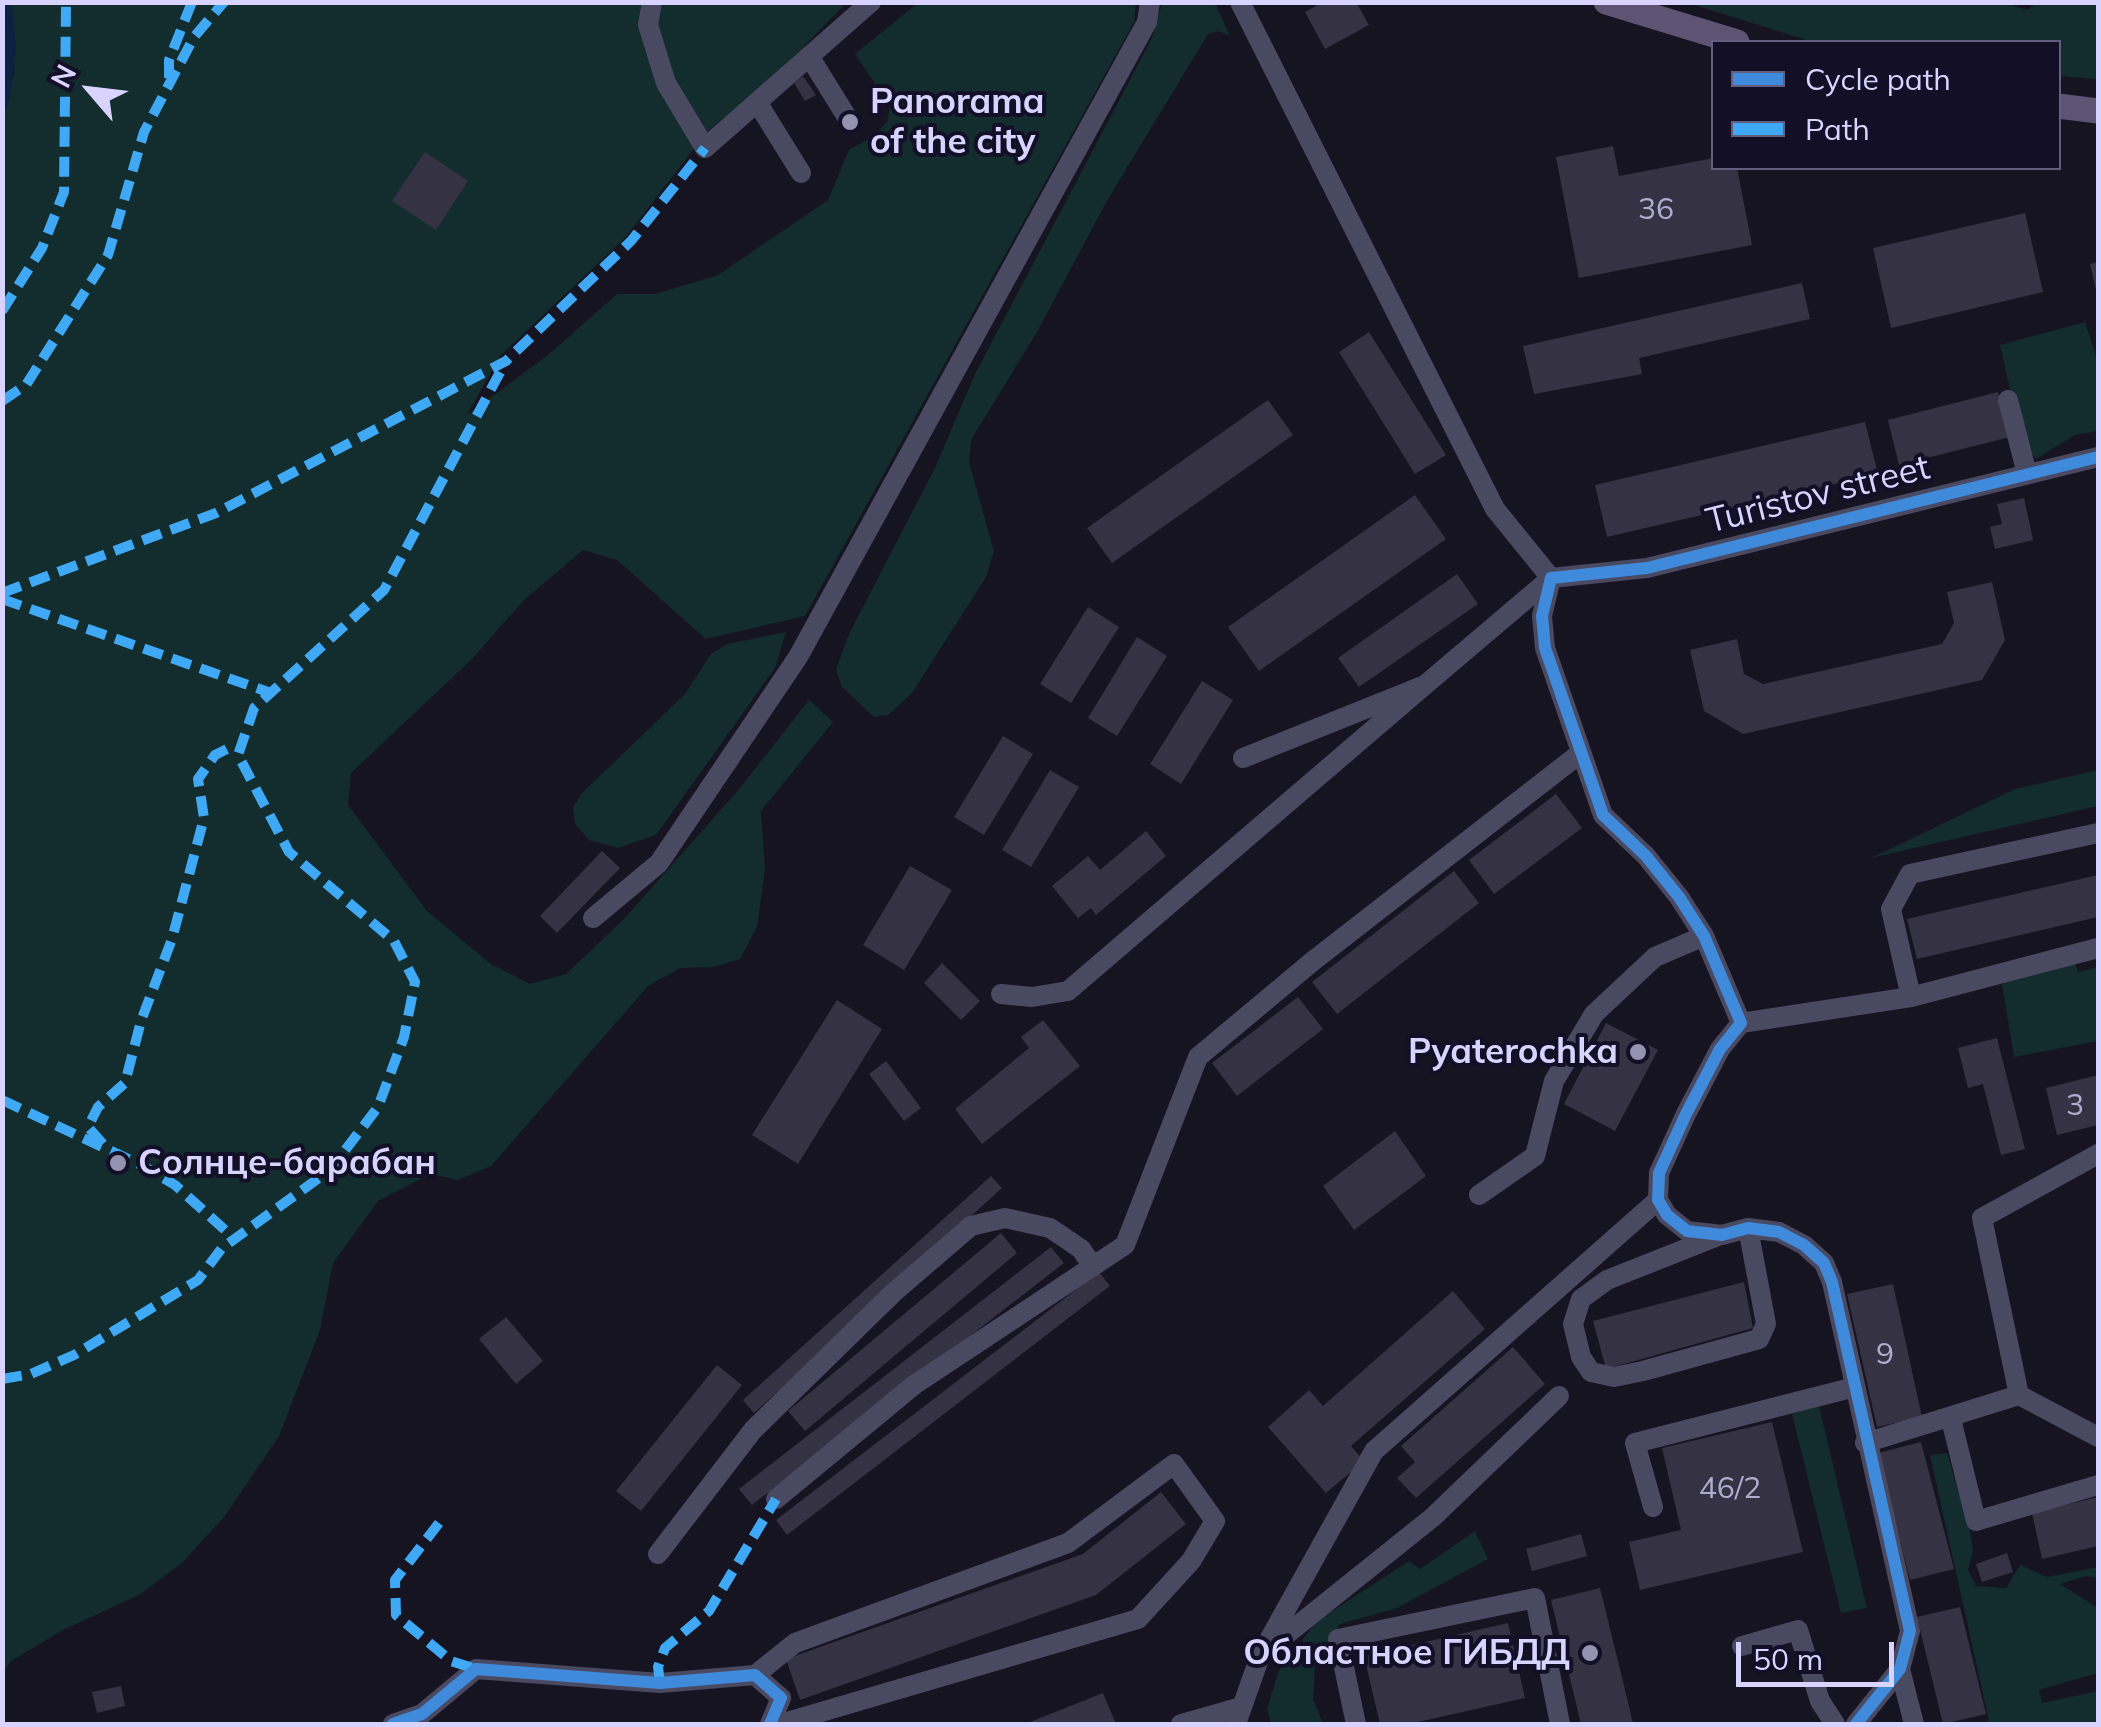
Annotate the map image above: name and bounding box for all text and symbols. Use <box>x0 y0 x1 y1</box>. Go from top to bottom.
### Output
north arrow <box>40 40 140 140</box>
legend <box>1711 40 2061 170</box>
text: N <box>43 58 83 93</box>
text: Cycle path <box>1805 60 1951 98</box>
place label: Panorama of the city <box>870 81 1044 163</box>
text: Path <box>1805 110 1870 148</box>
marker: Panorama of the city <box>839 111 861 133</box>
house number: 36 <box>1638 192 1674 228</box>
street label: Turistov street <box>1702 447 1934 543</box>
place label: Pyaterochka <box>1408 1031 1618 1073</box>
marker: Pyaterochka <box>1627 1041 1649 1063</box>
house number: 3 <box>2066 1088 2084 1124</box>
place label: Солнце-барабан <box>138 1142 436 1184</box>
marker: Солнце-барабан <box>107 1152 129 1174</box>
house number: 9 <box>1876 1337 1894 1373</box>
house number: 46/2 <box>1699 1471 1761 1507</box>
scale bar <box>1741 1622 1898 1684</box>
place label: Областное ГИБДД <box>1243 1632 1570 1674</box>
text: 50 m <box>1753 1640 1823 1678</box>
marker: Областное ГИБДД <box>1579 1642 1601 1664</box>

